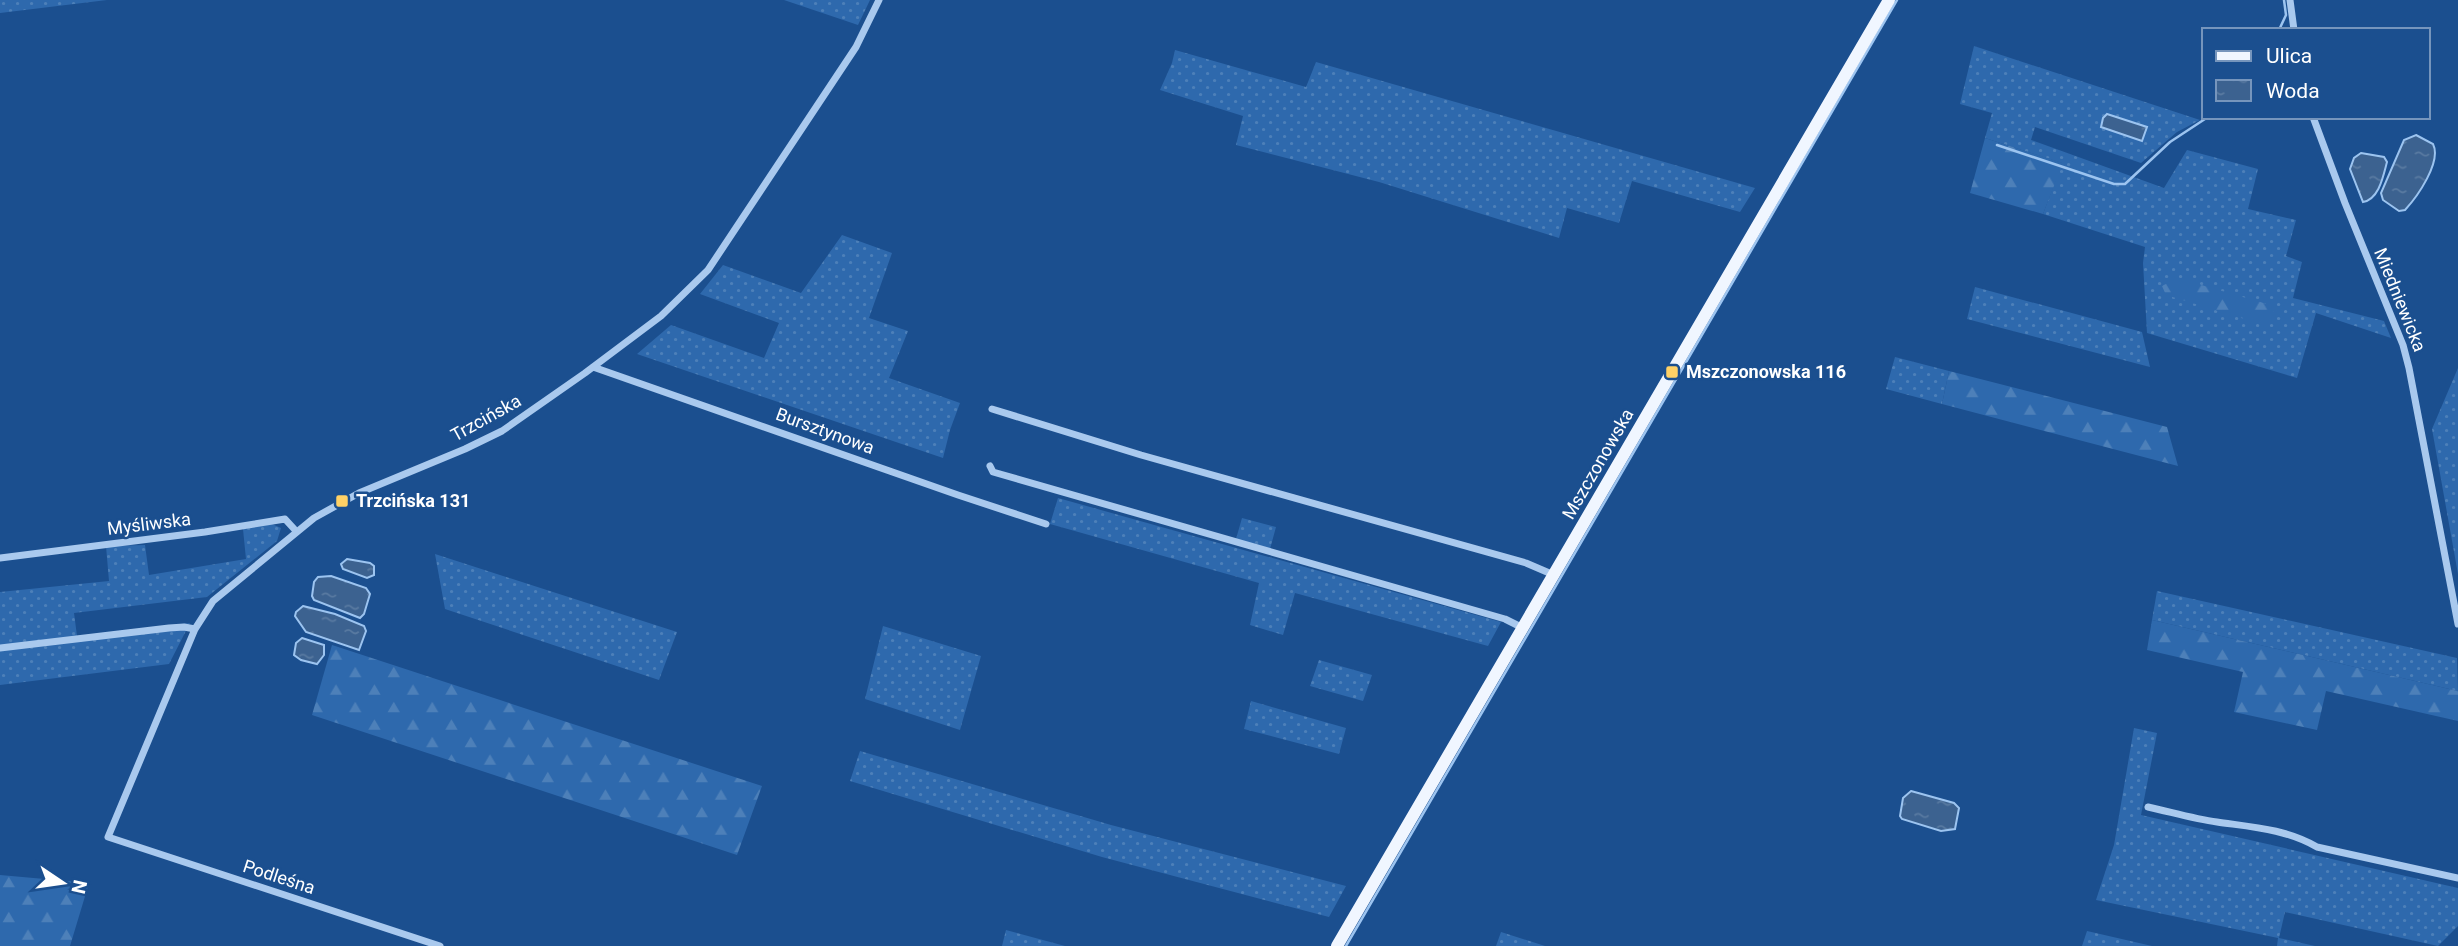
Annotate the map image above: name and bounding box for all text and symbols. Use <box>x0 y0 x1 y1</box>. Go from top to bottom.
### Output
legend <box>2202 28 2430 119</box>
text: Ulica <box>2266 44 2312 68</box>
text: Woda <box>2266 79 2320 103</box>
street label: Miedniewicka <box>2370 245 2431 355</box>
place label: Mszczonowska 116 <box>1686 361 1846 382</box>
marker: Mszczonowska 116 <box>1664 364 1680 380</box>
street label: Trzcińska <box>447 390 524 445</box>
street label: Bursztynowa <box>773 403 877 458</box>
street label: Mszczonowska <box>1557 405 1638 523</box>
place label: Trzcińska 131 <box>356 490 470 511</box>
marker: Trzcińska 131 <box>334 493 350 509</box>
street label: Myśliwska <box>106 508 192 539</box>
north arrow <box>28 848 98 918</box>
street label: Podleśna <box>240 855 318 898</box>
text: N <box>66 878 92 896</box>

